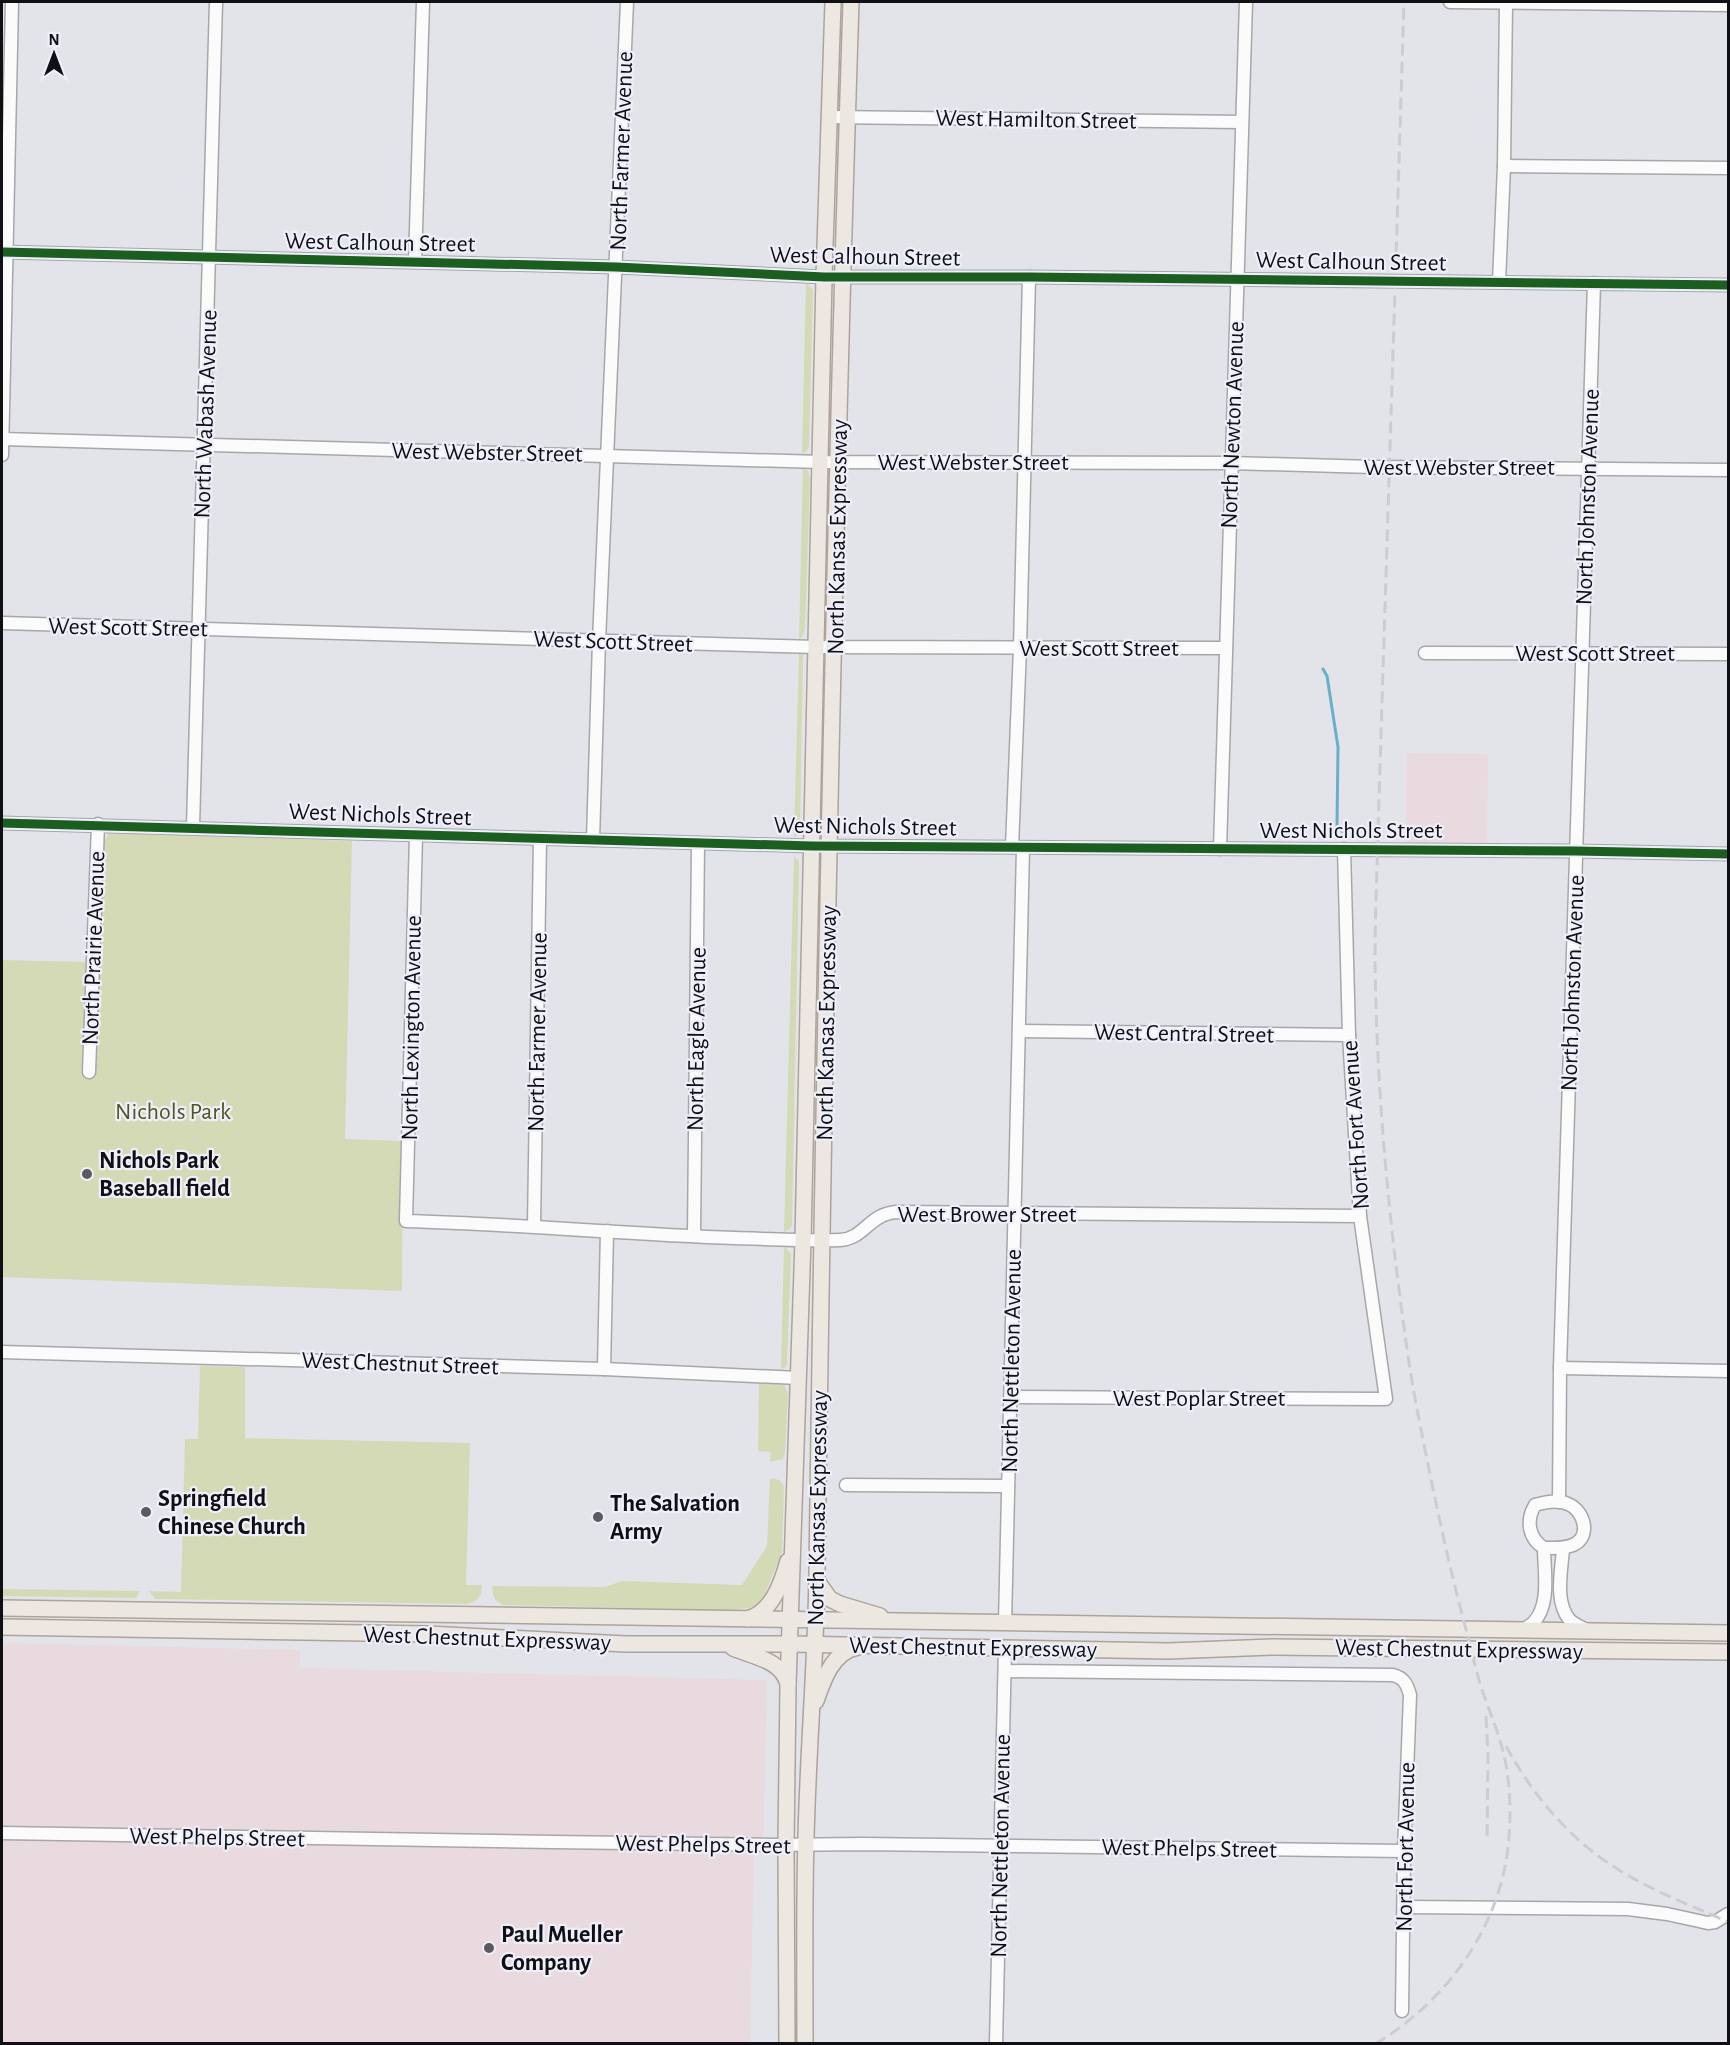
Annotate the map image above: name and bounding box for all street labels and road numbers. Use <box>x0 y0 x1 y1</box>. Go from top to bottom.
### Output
street label: North Farmer Avenue <box>607 51 637 251</box>
street label: West Hamilton Street <box>935 106 1137 134</box>
street label: West Calhoun Street <box>285 229 476 257</box>
street label: West Calhoun Street <box>770 243 961 271</box>
street label: West Calhoun Street <box>1256 248 1447 276</box>
street label: North Wabash Avenue <box>190 309 222 519</box>
street label: North Newton Avenue <box>1217 321 1249 529</box>
street label: North Johnston Avenue <box>1572 388 1604 606</box>
street label: North Kansas Expressway <box>824 419 852 655</box>
street label: West Webster Street <box>391 439 583 467</box>
street label: West Webster Street <box>877 451 1069 475</box>
street label: West Webster Street <box>1363 456 1555 480</box>
street label: West Scott Street <box>48 615 208 641</box>
street label: West Scott Street <box>533 627 693 657</box>
street label: West Scott Street <box>1019 637 1179 661</box>
street label: West Scott Street <box>1515 642 1675 666</box>
street label: West Nichols Street <box>288 800 472 830</box>
street label: West Nichols Street <box>773 813 957 841</box>
street label: West Nichols Street <box>1260 819 1443 843</box>
street label: North Prairie Avenue <box>79 850 109 1046</box>
street label: North Johnston Avenue <box>1557 874 1589 1092</box>
street label: North Kansas Expressway <box>813 905 841 1141</box>
street label: North Lexington Avenue <box>398 915 426 1141</box>
street label: North Farmer Avenue <box>524 932 552 1132</box>
street label: North Eagle Avenue <box>683 947 711 1131</box>
street label: West Central Street <box>1094 1020 1275 1048</box>
street label: North Fort Avenue <box>1338 1039 1374 1210</box>
street label: West Brower Street <box>898 1203 1077 1227</box>
street label: North Nettleton Avenue <box>998 1249 1026 1473</box>
street label: West Chestnut Street <box>301 1349 499 1379</box>
street label: West Poplar Street <box>1113 1387 1286 1411</box>
street label: North Kansas Expressway <box>804 1390 832 1626</box>
street label: West Chestnut Expressway <box>363 1623 611 1655</box>
street label: West Chestnut Expressway <box>849 1634 1097 1662</box>
street label: West Chestnut Expressway <box>1335 1636 1583 1664</box>
street label: North Nettleton Avenue <box>987 1734 1015 1958</box>
street label: North Fort Avenue <box>1393 1762 1419 1932</box>
street label: West Phelps Street <box>129 1824 305 1852</box>
street label: West Phelps Street <box>615 1831 791 1859</box>
street label: West Phelps Street <box>1101 1835 1277 1863</box>

